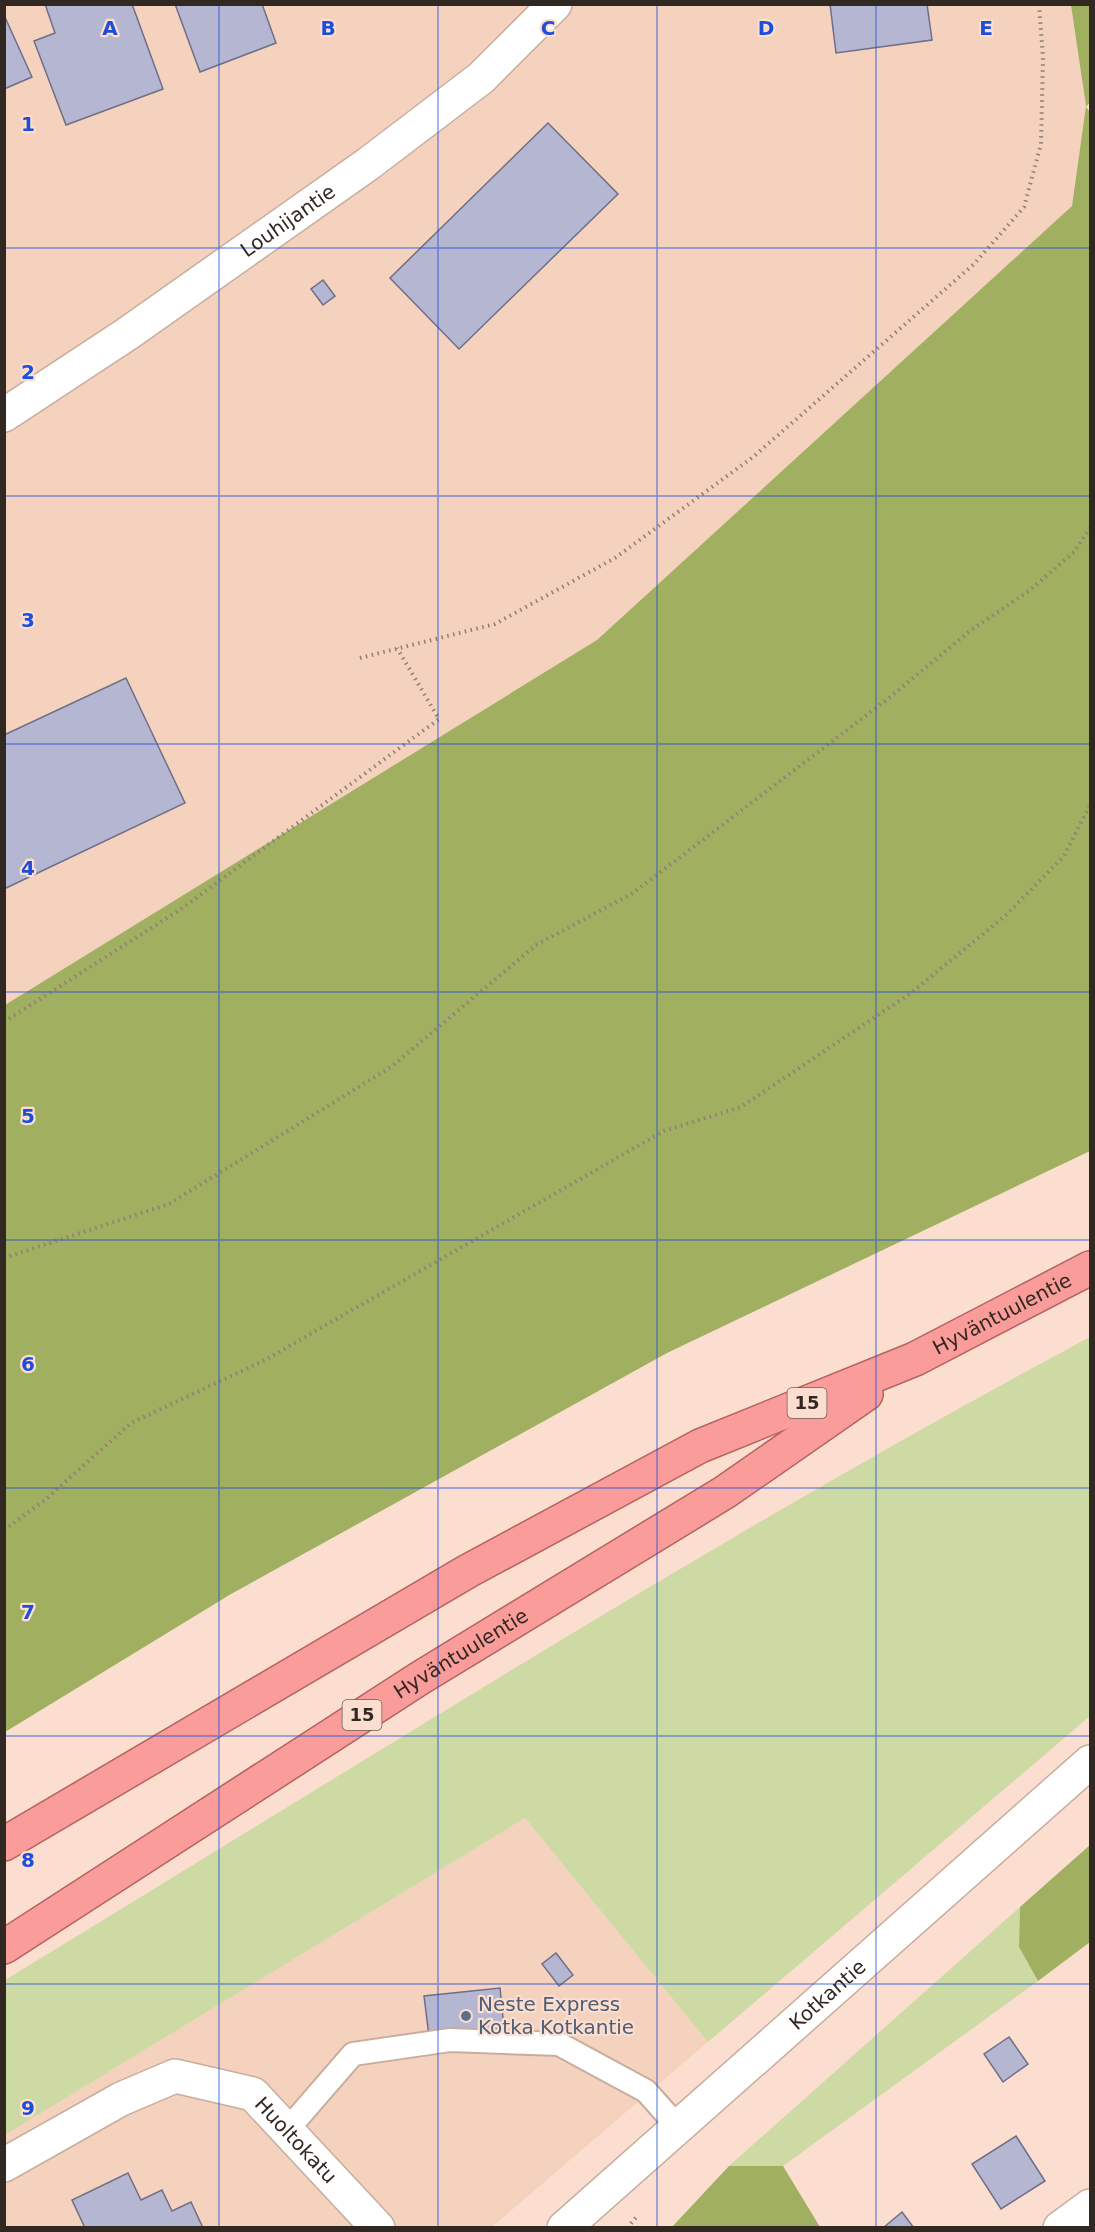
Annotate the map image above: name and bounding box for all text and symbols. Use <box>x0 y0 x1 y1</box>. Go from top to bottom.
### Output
text: A <box>102 16 118 40</box>
text: B <box>320 16 336 40</box>
text: C <box>541 16 555 40</box>
text: D <box>758 16 774 40</box>
text: E <box>979 16 993 40</box>
text: 1 <box>21 112 35 136</box>
street label: Louhijantie <box>236 179 340 262</box>
text: 2 <box>21 360 35 384</box>
text: 3 <box>21 608 35 632</box>
text: 4 <box>21 856 35 880</box>
text: 5 <box>21 1104 35 1128</box>
street label: Hyväntuulentie <box>929 1268 1076 1360</box>
text: 6 <box>21 1352 35 1376</box>
road number: 15 <box>788 1388 826 1418</box>
text: 7 <box>21 1600 35 1624</box>
street label: Hyväntuulentie <box>389 1603 532 1704</box>
road number: 15 <box>342 1700 382 1730</box>
text: 8 <box>21 1848 35 1872</box>
street label: Kotkantie <box>784 1954 871 2035</box>
place label: Neste Express Kotka Kotkantie <box>478 1992 634 2039</box>
marker: Neste Express Kotka Kotkantie <box>459 2009 473 2023</box>
street label: Huoltokatu <box>250 2092 342 2188</box>
text: 9 <box>21 2096 35 2120</box>

